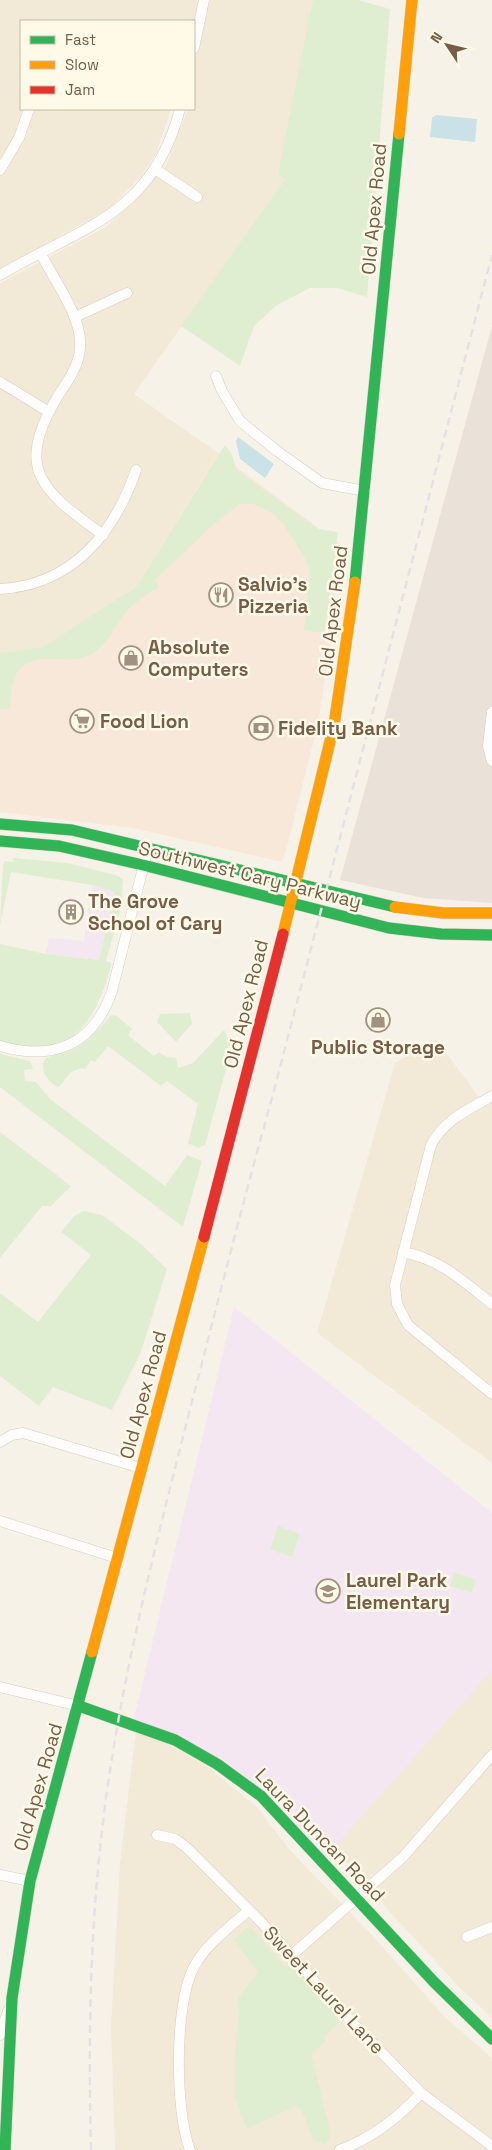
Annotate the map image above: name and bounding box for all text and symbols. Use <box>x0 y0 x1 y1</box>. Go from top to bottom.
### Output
legend <box>20 20 195 110</box>
north arrow <box>422 20 472 70</box>
text: N <box>426 29 446 47</box>
text: Fast <box>65 30 96 49</box>
text: Slow <box>65 55 99 74</box>
text: Jam <box>65 80 95 99</box>
street label: Old Apex Road <box>356 142 392 276</box>
street label: Old Apex Road <box>313 544 353 678</box>
place label: Salvio’s Pizzeria <box>238 572 309 619</box>
restaurant icon: Salvio’s Pizzeria <box>208 582 234 608</box>
place label: Absolute Computers <box>148 635 248 682</box>
shop icon: Absolute Computers <box>118 645 144 671</box>
supermarket icon: Food Lion <box>69 708 95 734</box>
place label: Food Lion <box>100 709 189 734</box>
bank icon: Fidelity Bank <box>248 715 274 741</box>
place label: Fidelity Bank <box>278 716 398 741</box>
street label: Southwest Cary Parkway <box>136 835 364 915</box>
place label: The Grove School of Cary <box>88 889 222 936</box>
building icon: The Grove School of Cary <box>58 899 84 925</box>
street label: Old Apex Road <box>218 937 274 1071</box>
shop icon: Public Storage <box>365 1007 391 1033</box>
place label: Public Storage <box>311 1035 445 1060</box>
street label: Old Apex Road <box>114 1328 172 1462</box>
place label: Laurel Park Elementary <box>346 1568 450 1615</box>
school or university icon: Laurel Park Elementary <box>315 1578 341 1604</box>
street label: Old Apex Road <box>8 1720 68 1854</box>
street label: Laura Duncan Road <box>250 1763 390 1907</box>
street label: Sweet Laurel Lane <box>258 1920 390 2060</box>

